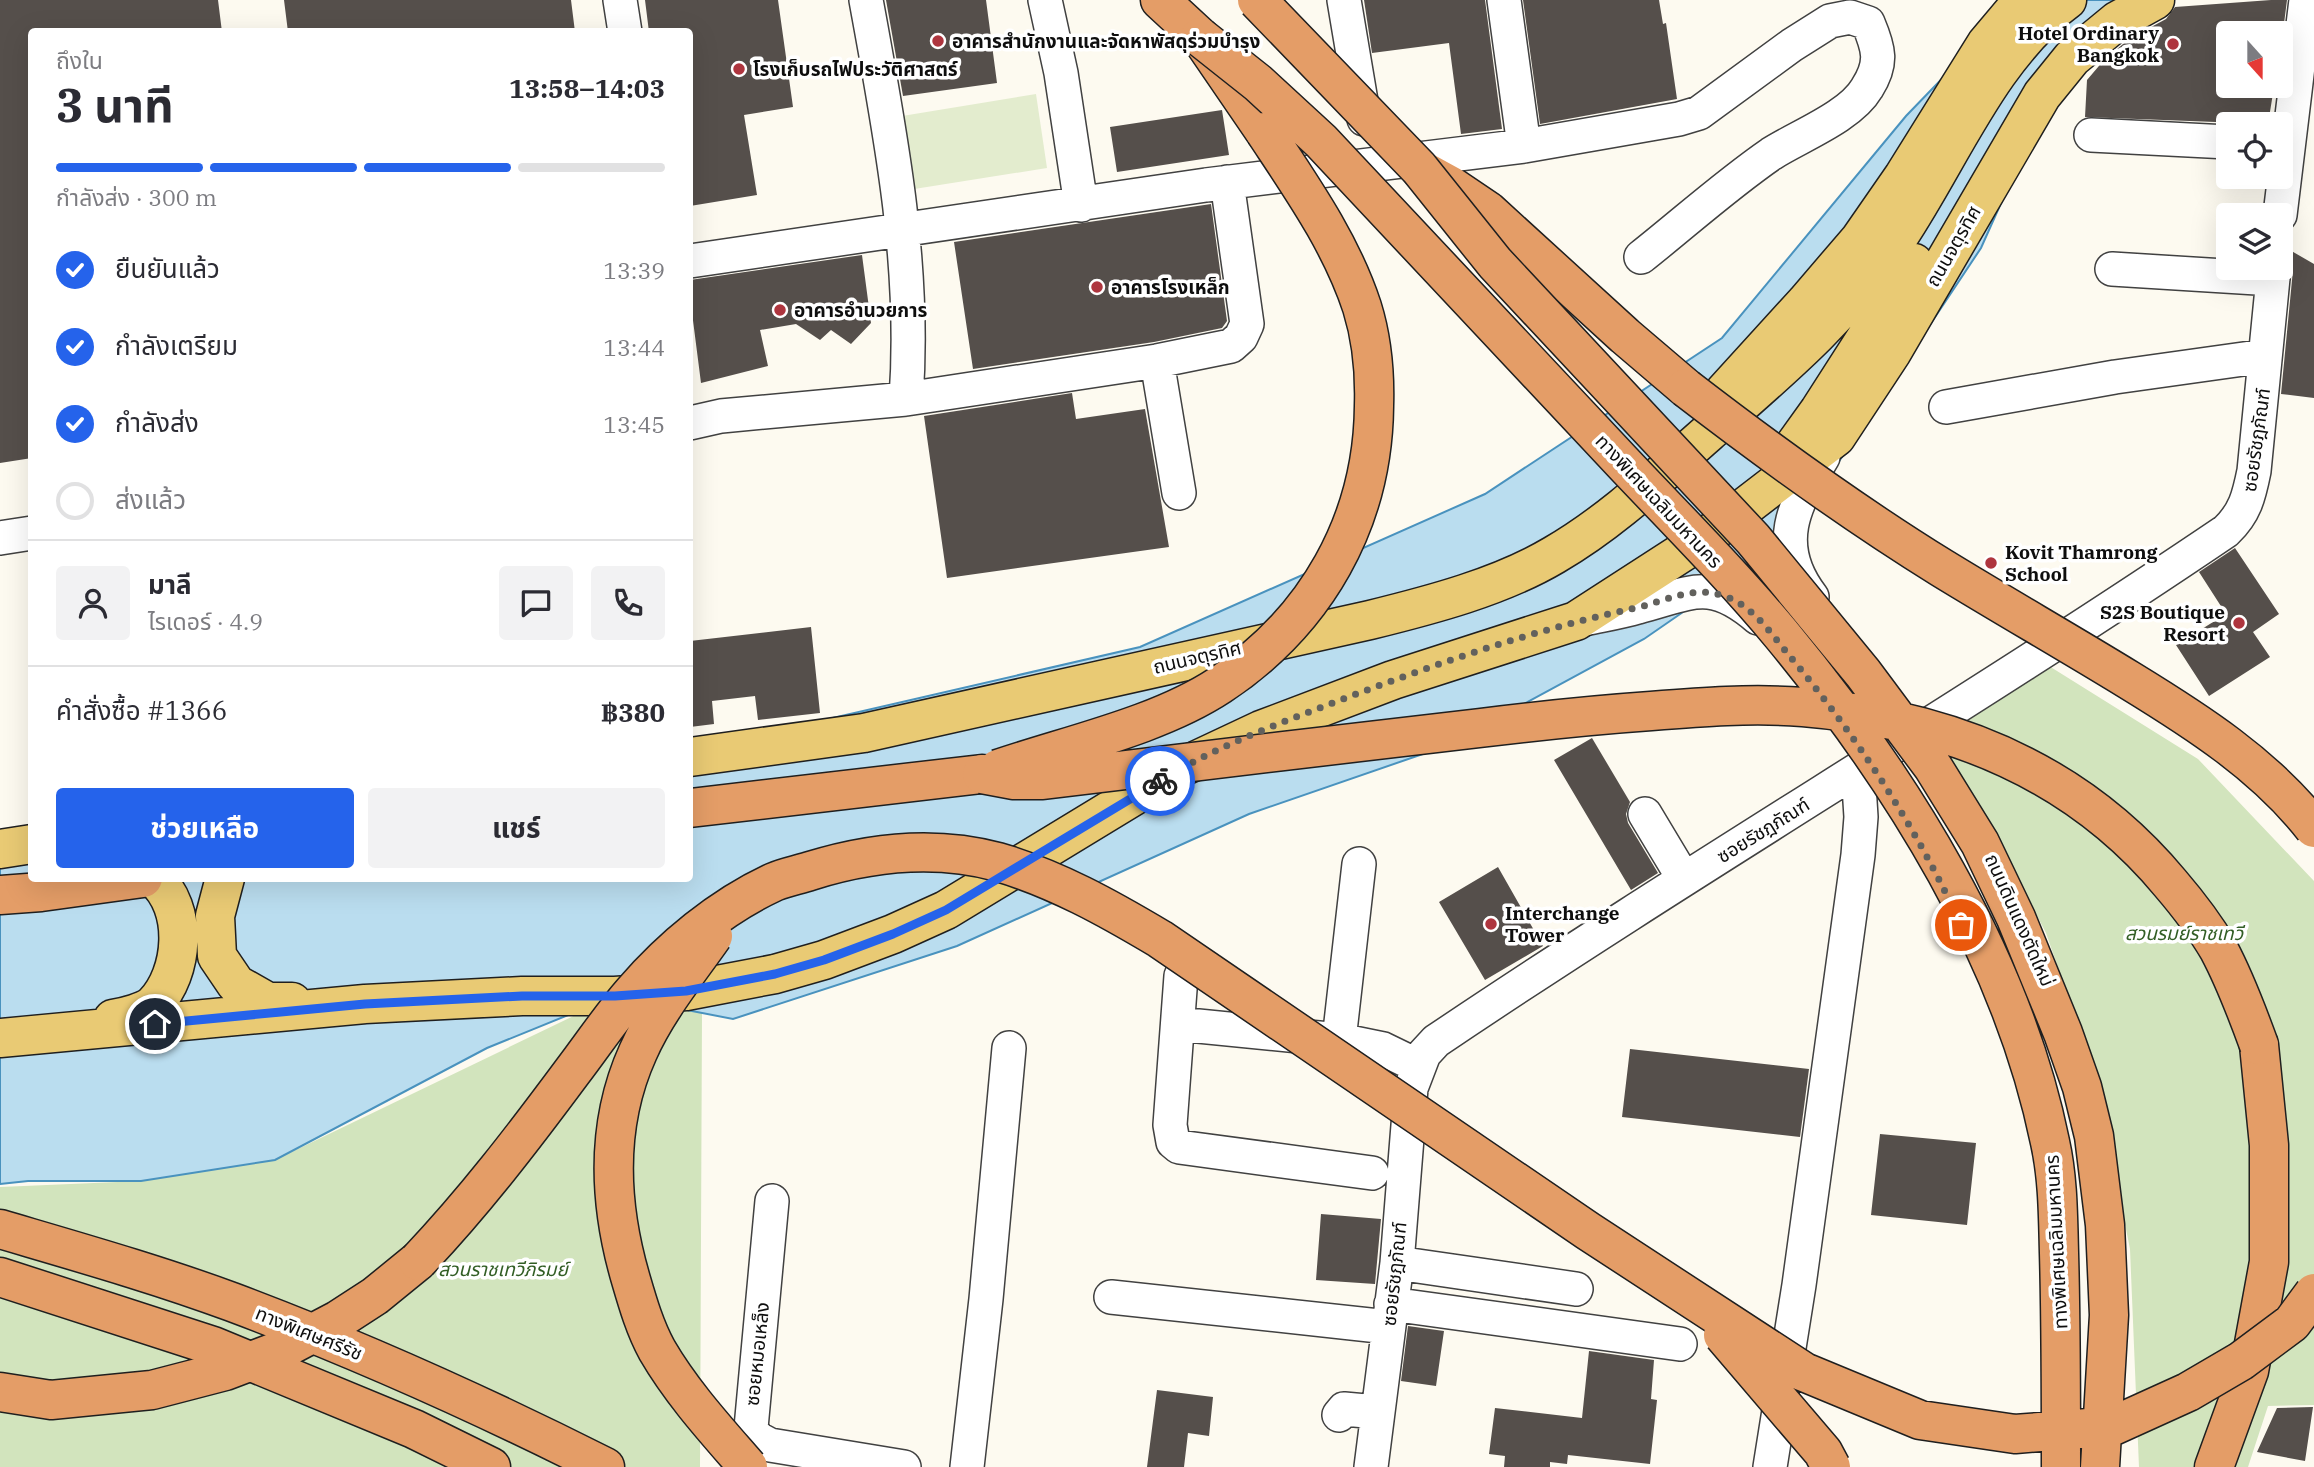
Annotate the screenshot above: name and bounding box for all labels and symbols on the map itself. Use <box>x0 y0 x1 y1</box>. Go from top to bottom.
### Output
place label: Hotel Ordinary Bangkok <box>2018 21 2159 67</box>
north arrow <box>2216 21 2292 98</box>
place label: อาคารสำนักงานและจัดหาพัสดุร่วมบำรุง <box>952 29 1261 53</box>
marker: อาคารสำนักงานและจัดหาพัสดุร่วมบำรุง <box>930 33 946 49</box>
marker: Hotel Ordinary Bangkok <box>2165 36 2181 52</box>
place label: โรงเก็บรถไฟประวัติศาสตร์ <box>753 57 958 81</box>
marker: โรงเก็บรถไฟประวัติศาสตร์ <box>731 61 747 77</box>
street label: ถนนจตุรทิศ <box>1920 201 1986 291</box>
place label: อาคารโรงเหล็ก <box>1111 275 1230 299</box>
marker: อาคารโรงเหล็ก <box>1089 279 1105 295</box>
place label: อาคารอำนวยการ <box>794 298 927 322</box>
marker: อาคารอำนวยการ <box>772 302 788 318</box>
street label: ซอยรัชฎภัณฑ์ <box>2237 387 2275 493</box>
street label: ทางพิเศษเฉลิมมหานคร <box>1591 429 1727 573</box>
place label: Kovit Thamrong School <box>2005 540 2158 586</box>
marker: Kovit Thamrong School <box>1983 555 1999 571</box>
place label: S2S Boutique Resort <box>2100 600 2225 646</box>
marker: S2S Boutique Resort <box>2231 615 2247 631</box>
street label: ถนนจตุรทิศ <box>1151 635 1243 679</box>
courier <box>1125 746 1195 816</box>
street label: ซอยรัชฎภัณฑ์ <box>1712 792 1814 868</box>
street label: ถนนดินแดงตัดใหม่ <box>1980 850 2060 990</box>
pin <box>1931 895 1991 955</box>
place label: Interchange Tower <box>1505 901 1620 947</box>
marker: Interchange Tower <box>1483 916 1499 932</box>
park label: สวนรมย์ราชเทวี <box>2125 921 2246 945</box>
pin <box>125 994 185 1054</box>
street label: ทางพิเศษเฉลิมมหานคร <box>2039 1154 2073 1330</box>
street label: ซอยรัชฎภัณฑ์ <box>1377 1221 1411 1327</box>
park label: สวนราชเทวีภิรมย์ <box>438 1257 572 1281</box>
street label: ทางพิเศษศรีรัช <box>252 1301 366 1365</box>
street label: ซอยหมอเหล็ง <box>740 1301 774 1407</box>

